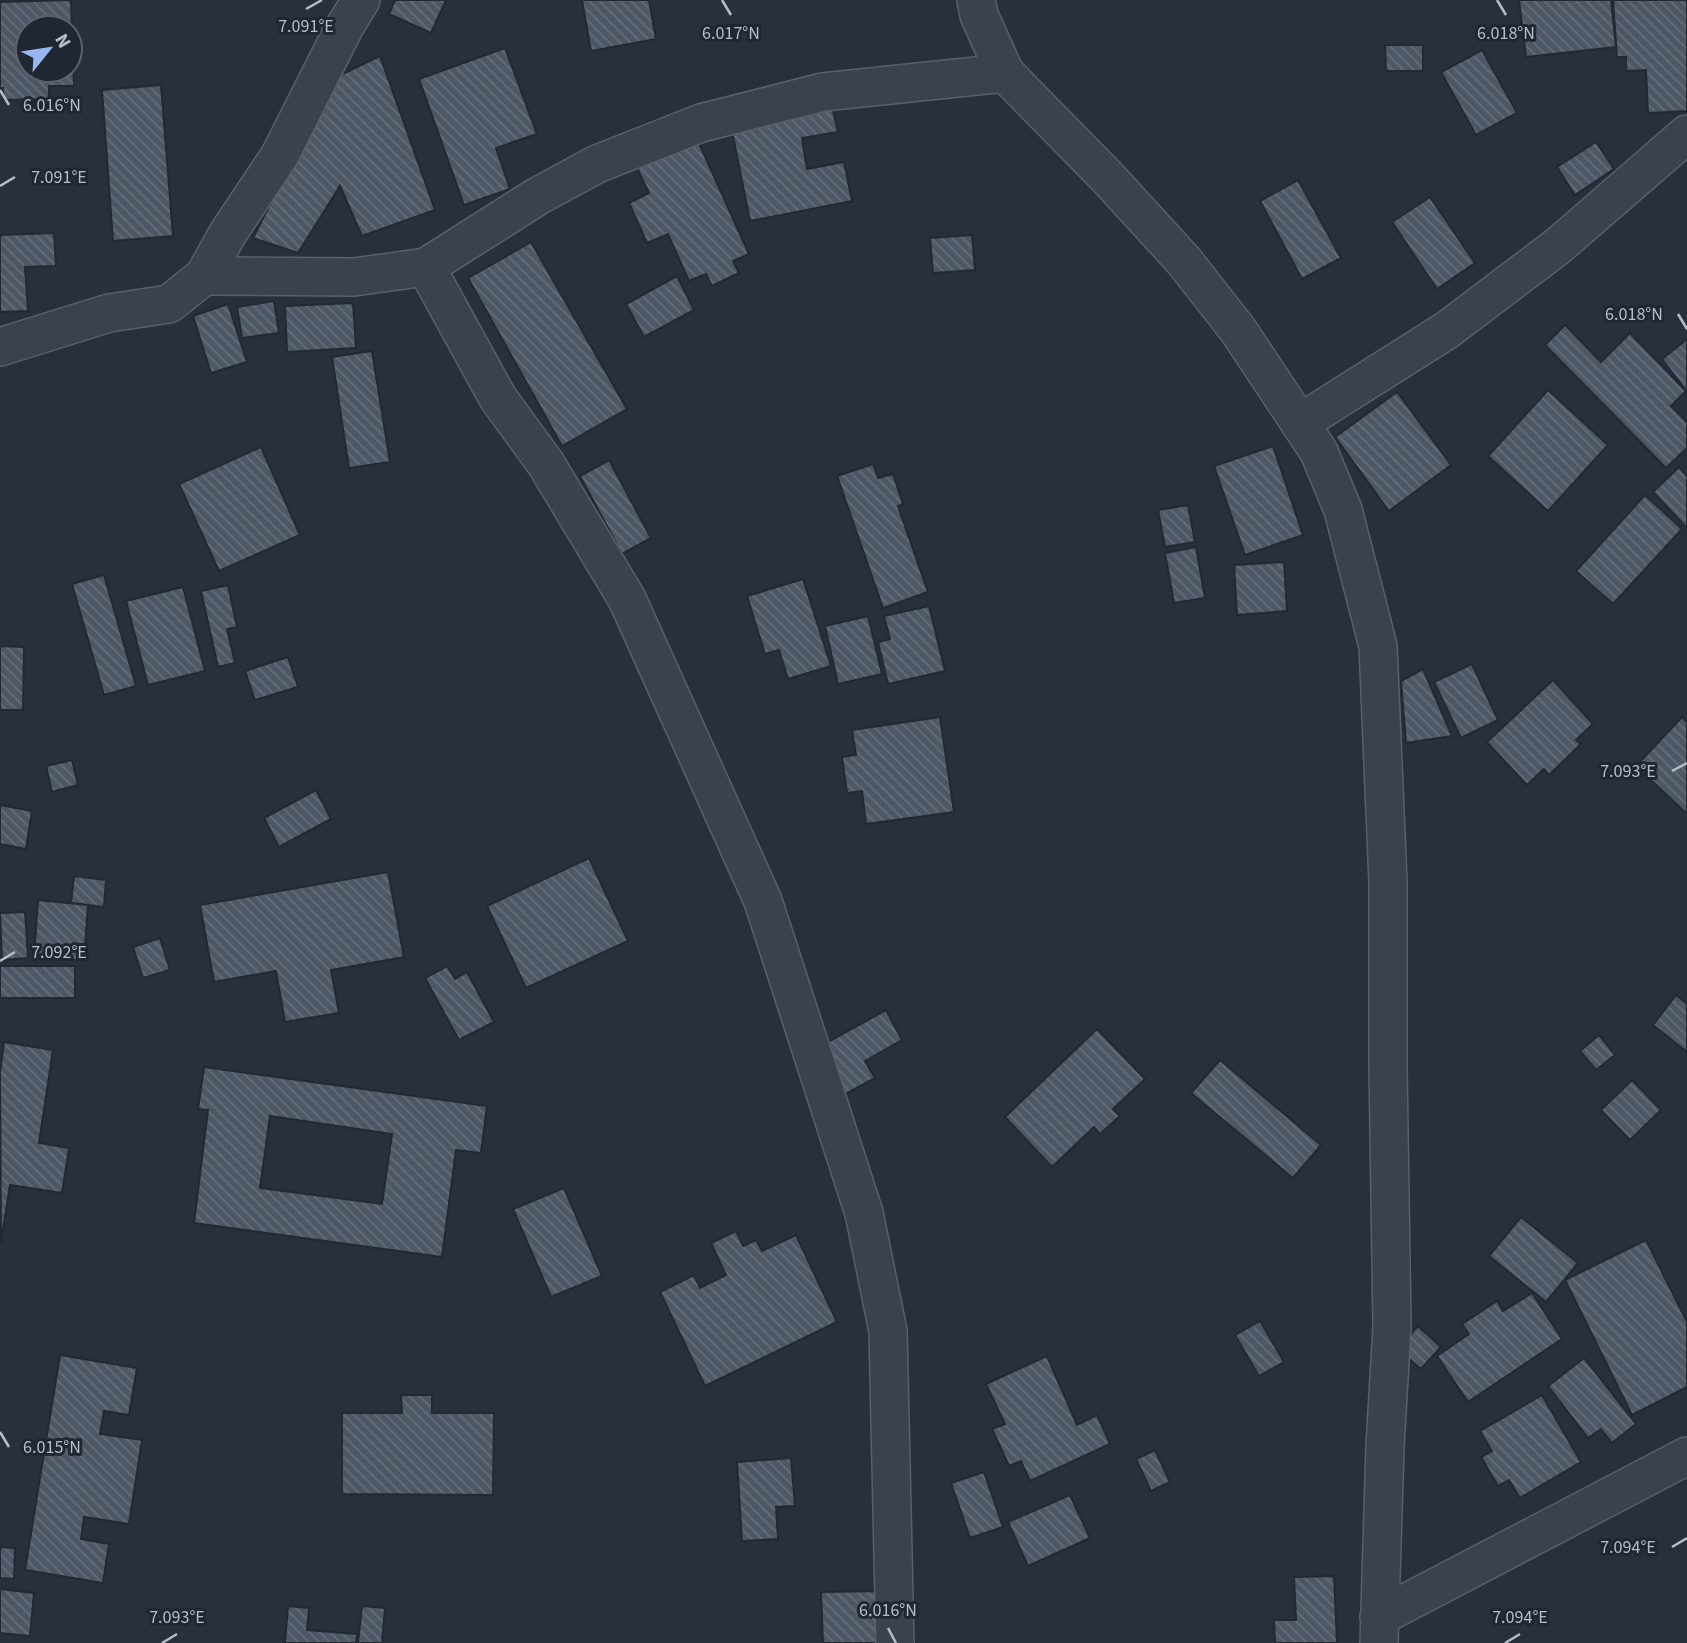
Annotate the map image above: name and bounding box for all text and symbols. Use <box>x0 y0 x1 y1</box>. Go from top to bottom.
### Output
north arrow <box>14 14 84 84</box>
text: 7.091°E <box>278 14 334 39</box>
text: 6.017°N <box>702 21 760 46</box>
text: 6.018°N <box>1477 21 1535 46</box>
text: N <box>48 29 77 53</box>
text: 6.016°N <box>23 93 81 118</box>
text: 7.091°E <box>31 165 87 190</box>
text: 6.018°N <box>1605 302 1663 327</box>
text: 7.093°E <box>1600 759 1656 784</box>
text: 7.092°E <box>31 940 87 965</box>
text: 6.015°N <box>23 1435 81 1460</box>
text: 7.094°E <box>1600 1535 1656 1560</box>
text: 6.016°N <box>859 1598 917 1623</box>
text: 7.093°E <box>149 1605 205 1630</box>
text: 7.094°E <box>1492 1605 1548 1630</box>

